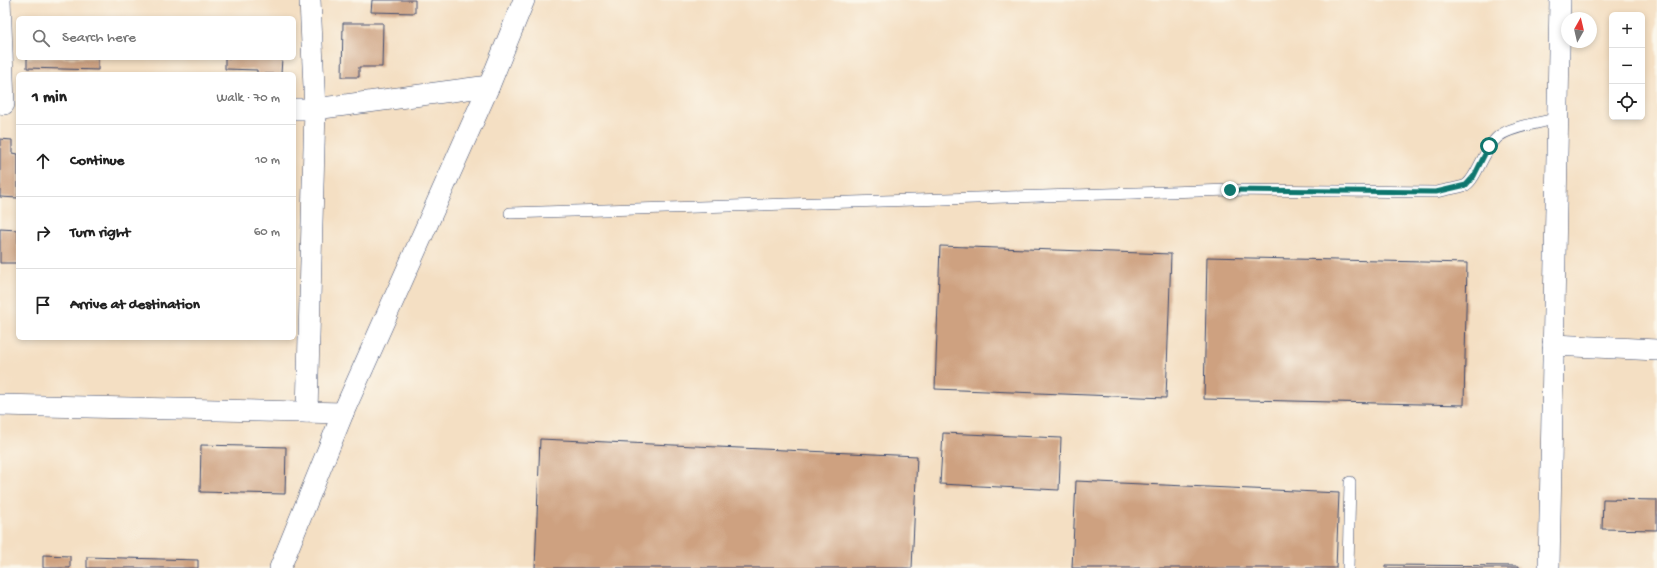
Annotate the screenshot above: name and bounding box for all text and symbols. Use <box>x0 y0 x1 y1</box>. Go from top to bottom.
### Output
north arrow <box>1561 12 1597 48</box>
map controls <box>1609 12 1645 120</box>
button: + <box>1609 12 1645 48</box>
search box <box>16 16 296 60</box>
icon: search <box>30 27 52 49</box>
text: Search here <box>62 29 136 47</box>
button: − <box>1609 48 1645 84</box>
button: locate <box>1609 84 1645 120</box>
text: 1 min <box>32 88 67 108</box>
text: Walk · 70 m <box>216 91 280 106</box>
route start <box>1480 137 1498 155</box>
icon: ahead <box>32 150 54 172</box>
text: Continue <box>70 152 124 170</box>
text: 10 m <box>255 153 280 168</box>
route end <box>1221 181 1239 199</box>
icon: right <box>32 222 54 244</box>
text: Turn right <box>70 224 130 242</box>
text: 60 m <box>254 225 280 240</box>
icon: arrive <box>32 294 54 316</box>
text: Arrive at destination <box>70 296 200 314</box>

